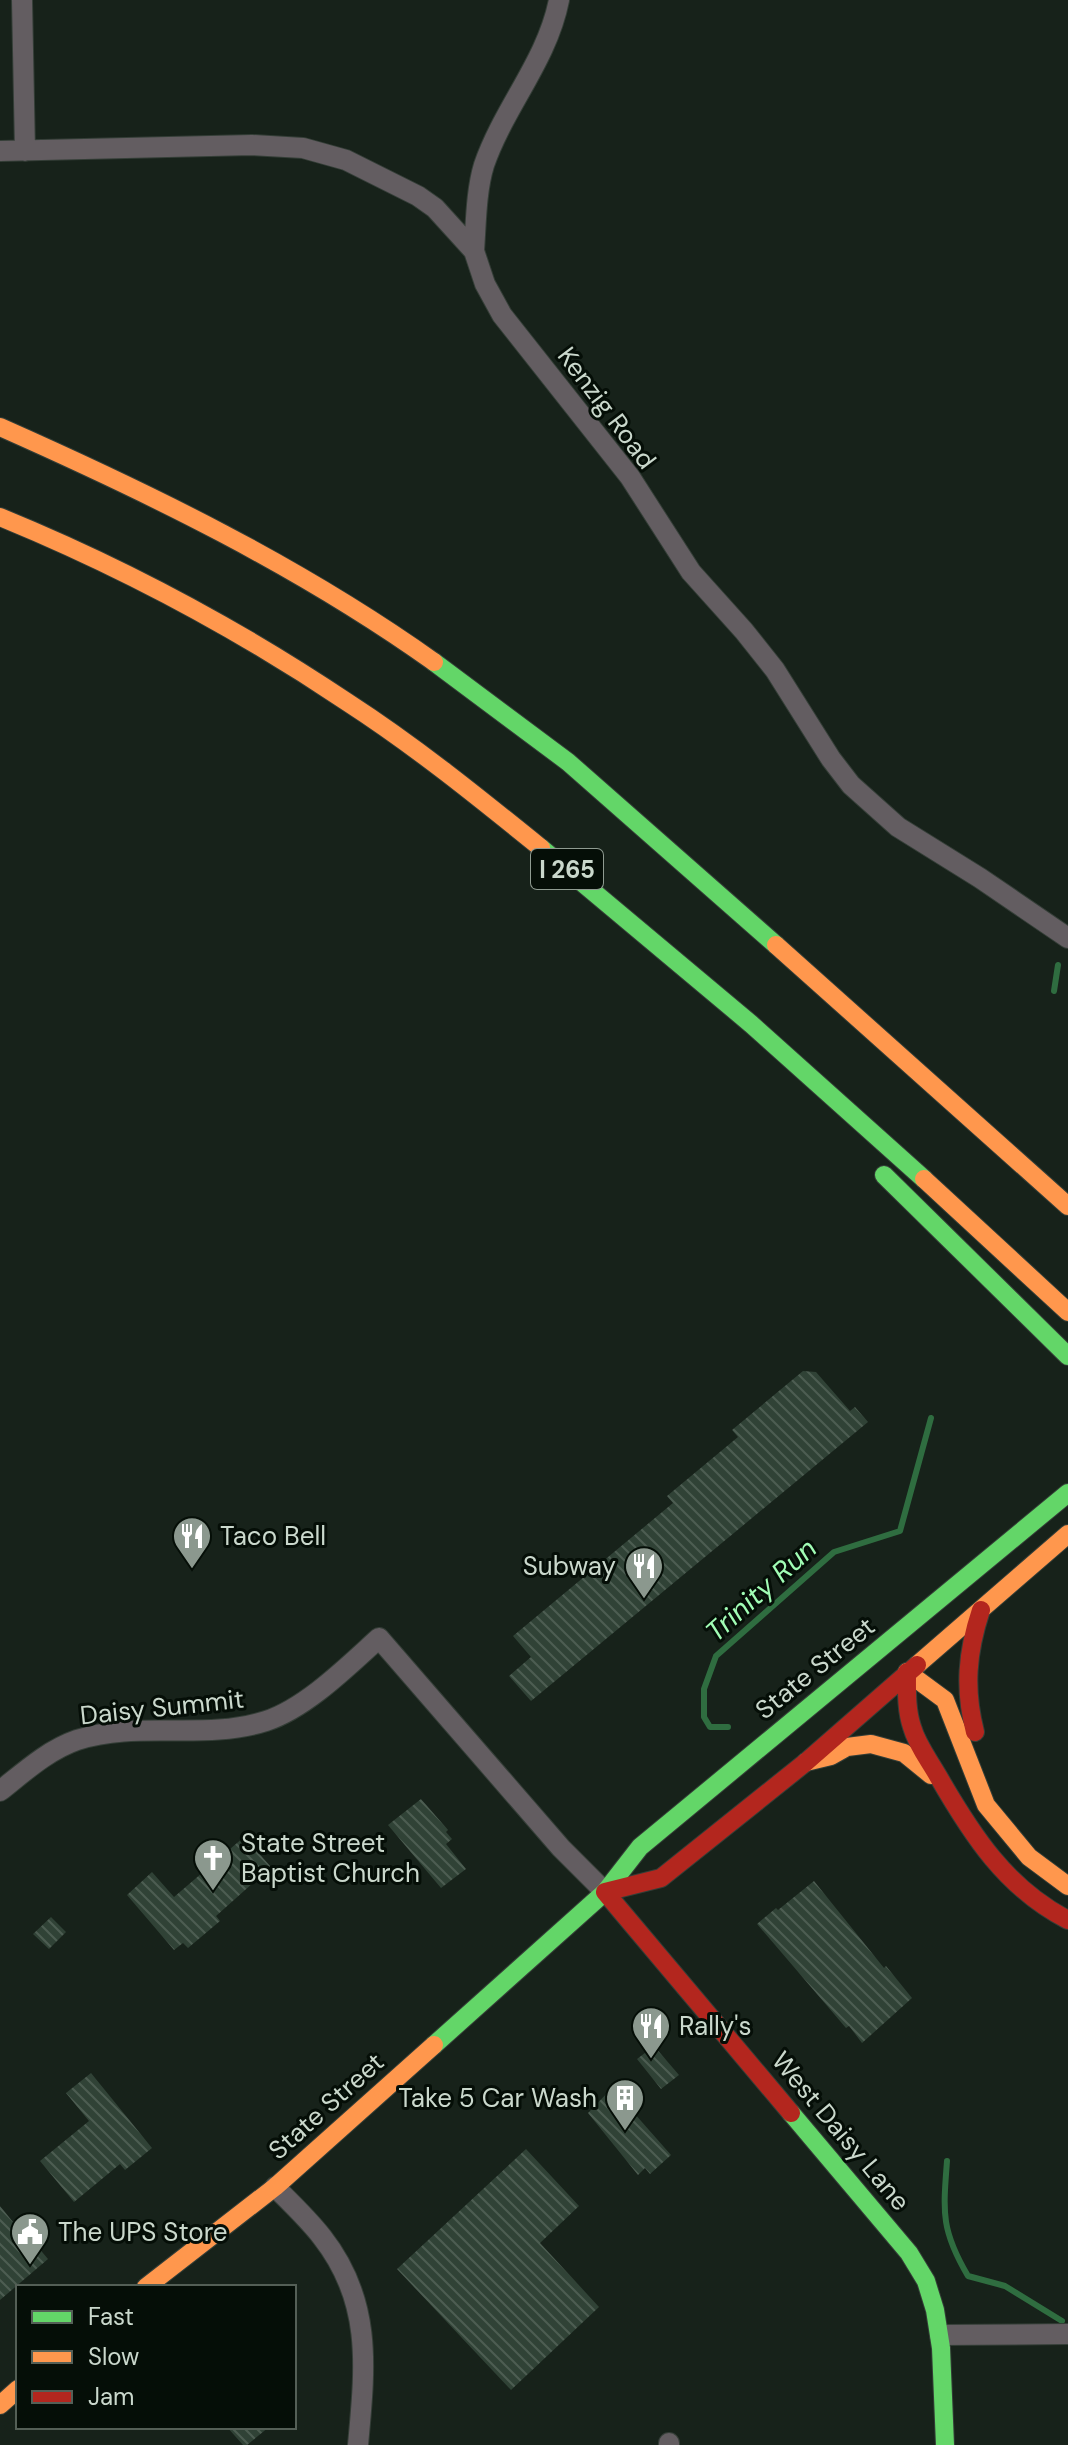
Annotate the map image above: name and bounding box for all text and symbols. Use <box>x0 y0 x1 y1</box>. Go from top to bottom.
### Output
street label: Kenzig Road <box>550 340 664 476</box>
road number: I 265 <box>531 849 603 889</box>
restaurant icon: Taco Bell <box>171 1515 213 1570</box>
place label: Taco Bell <box>220 1519 326 1553</box>
water label: Trinity Run <box>697 1530 825 1650</box>
restaurant icon: Subway <box>623 1545 665 1600</box>
place label: Subway <box>523 1549 616 1583</box>
street label: State Street <box>748 1609 882 1727</box>
street label: Daisy Summit <box>78 1681 246 1733</box>
place label: State Street Baptist Church <box>241 1826 420 1890</box>
church icon: State Street Baptist Church <box>192 1837 234 1892</box>
restaurant icon: Rally's <box>630 2005 672 2060</box>
place label: Rally's <box>679 2009 751 2043</box>
street label: West Daisy Lane <box>764 2044 918 2218</box>
street label: State Street <box>261 2045 391 2167</box>
building icon: Take 5 Car Wash <box>604 2077 646 2132</box>
place label: Take 5 Car Wash <box>398 2081 597 2115</box>
public building icon: The UPS Store <box>9 2211 51 2266</box>
place label: The UPS Store <box>58 2215 228 2249</box>
legend <box>16 2285 296 2429</box>
text: Fast <box>88 2301 134 2332</box>
text: Slow <box>88 2341 139 2372</box>
text: Jam <box>88 2381 134 2412</box>

